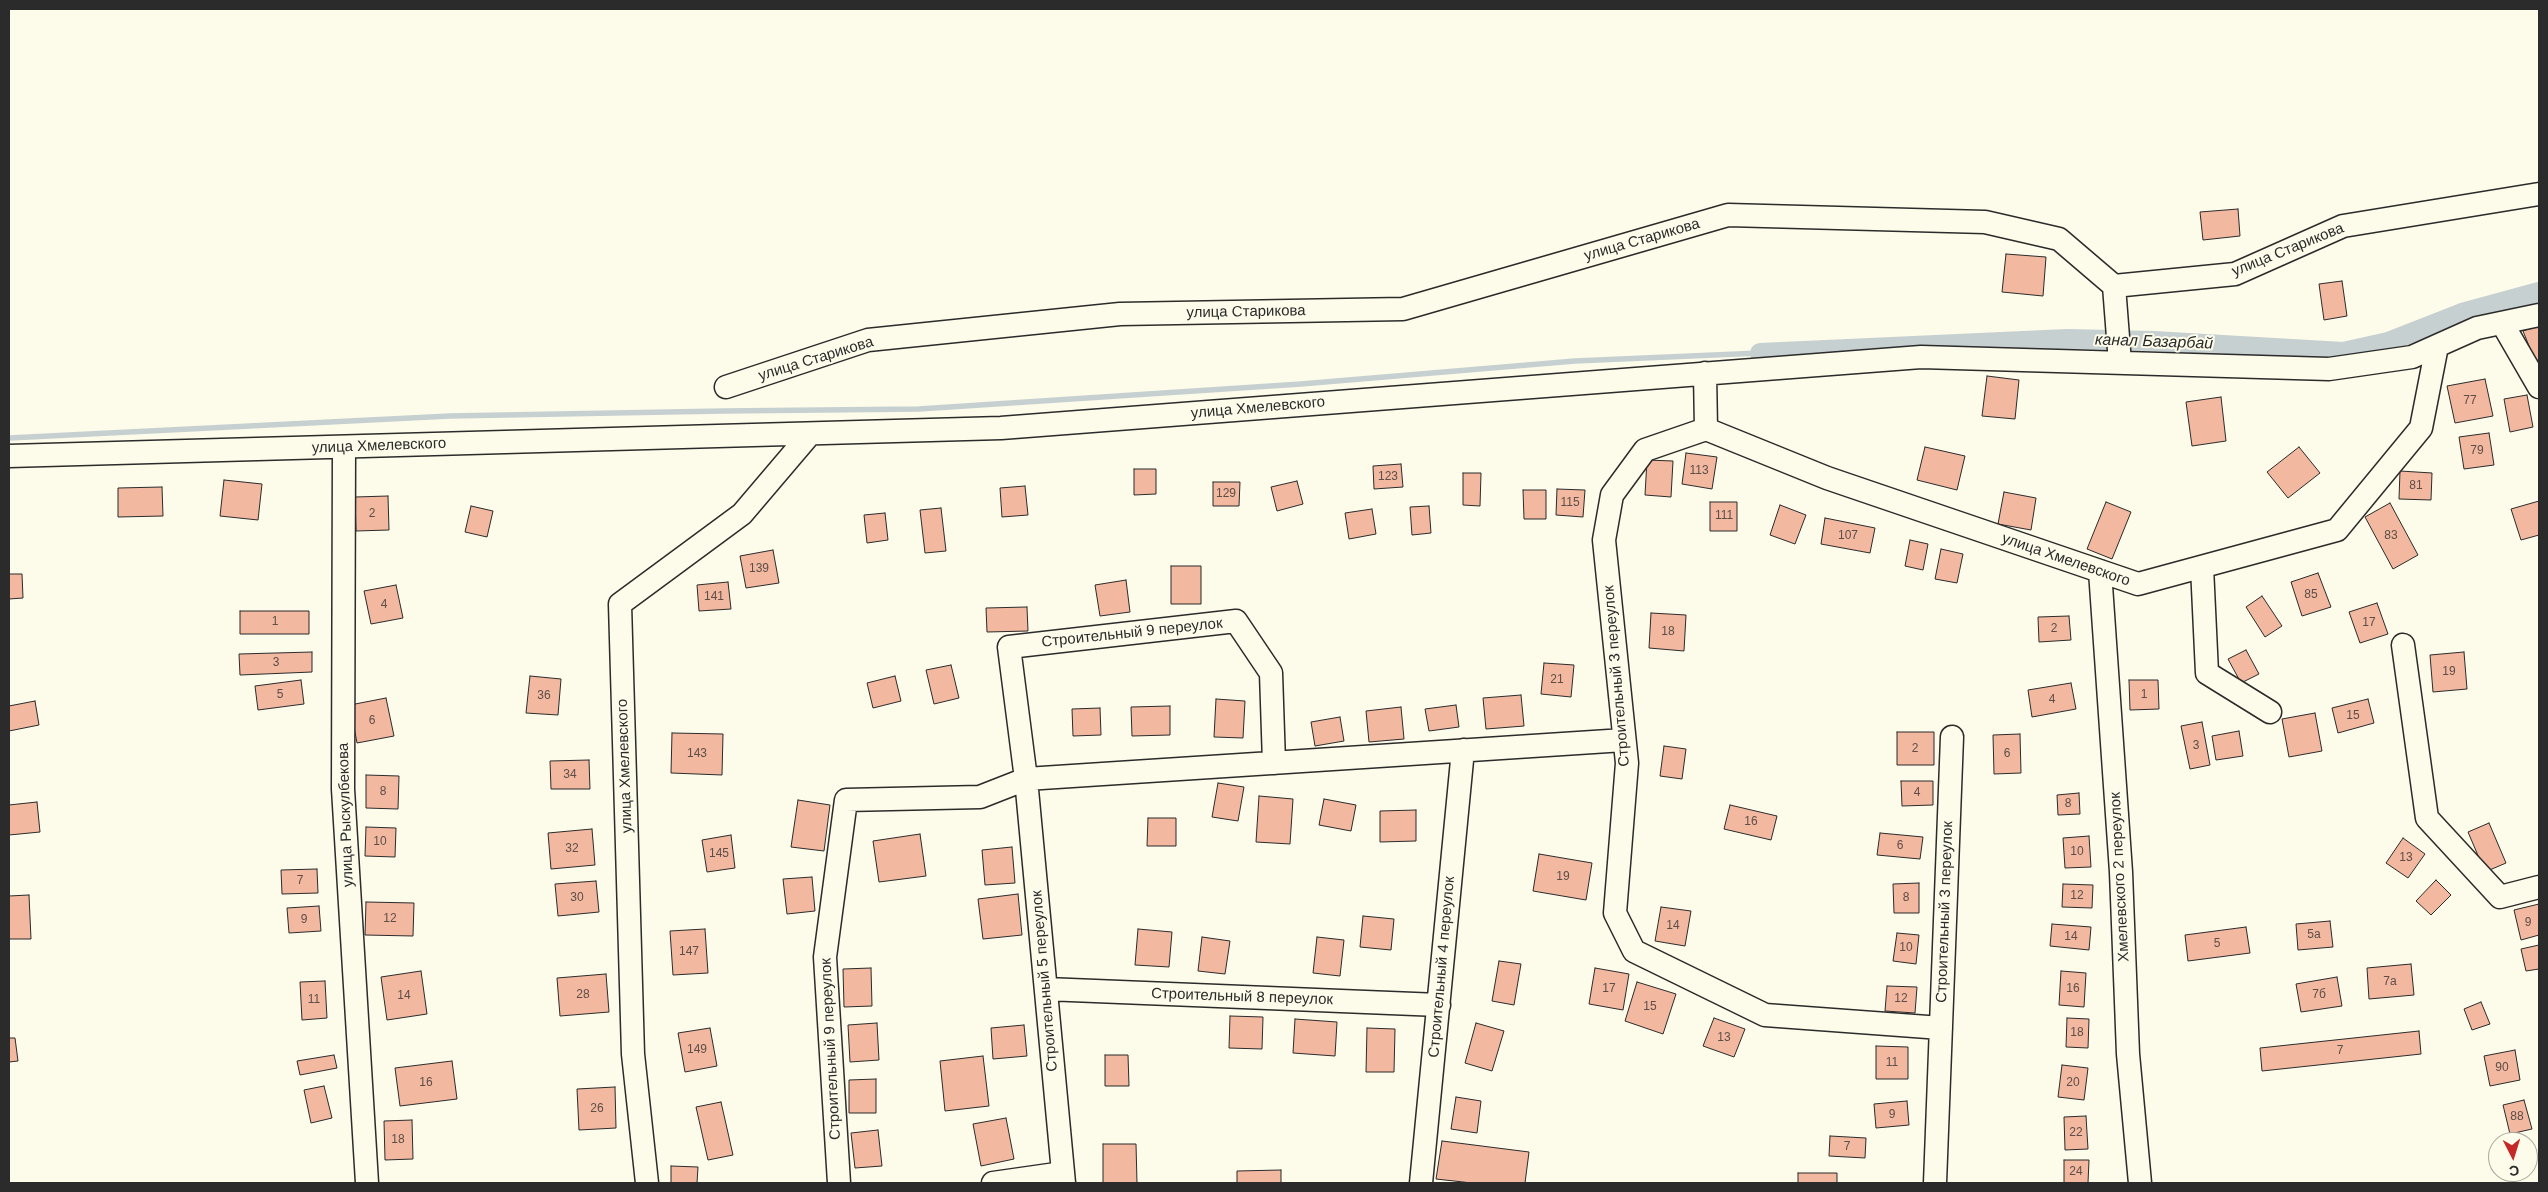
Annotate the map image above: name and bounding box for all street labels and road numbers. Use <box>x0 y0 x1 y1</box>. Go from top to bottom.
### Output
street label: улица Старикова <box>1582 215 1702 265</box>
street label: улица Старикова <box>2229 219 2347 281</box>
street label: улица Старикова <box>1186 302 1306 322</box>
street label: улица Старикова <box>756 333 876 385</box>
street label: улица Хмелевского <box>1190 393 1326 423</box>
street label: улица Хмелевского <box>311 435 447 457</box>
street label: улица Хмелевского <box>1999 530 2133 590</box>
street label: Строительный 3 переулок <box>1600 585 1634 767</box>
street label: Строительный 9 переулок <box>1041 615 1223 651</box>
street label: улица Хмелевского <box>614 698 636 834</box>
street label: улица Рыскулбекова <box>334 743 358 887</box>
street label: Хмелевского 2 переулок <box>2107 792 2133 962</box>
street label: Строительный 3 переулок <box>1933 821 1957 1003</box>
street label: Строительный 4 переулок <box>1425 876 1459 1058</box>
street label: Строительный 5 переулок <box>1028 890 1062 1072</box>
street label: Строительный 9 переулок <box>817 958 845 1140</box>
street label: Строительный 8 переулок <box>1151 985 1333 1009</box>

